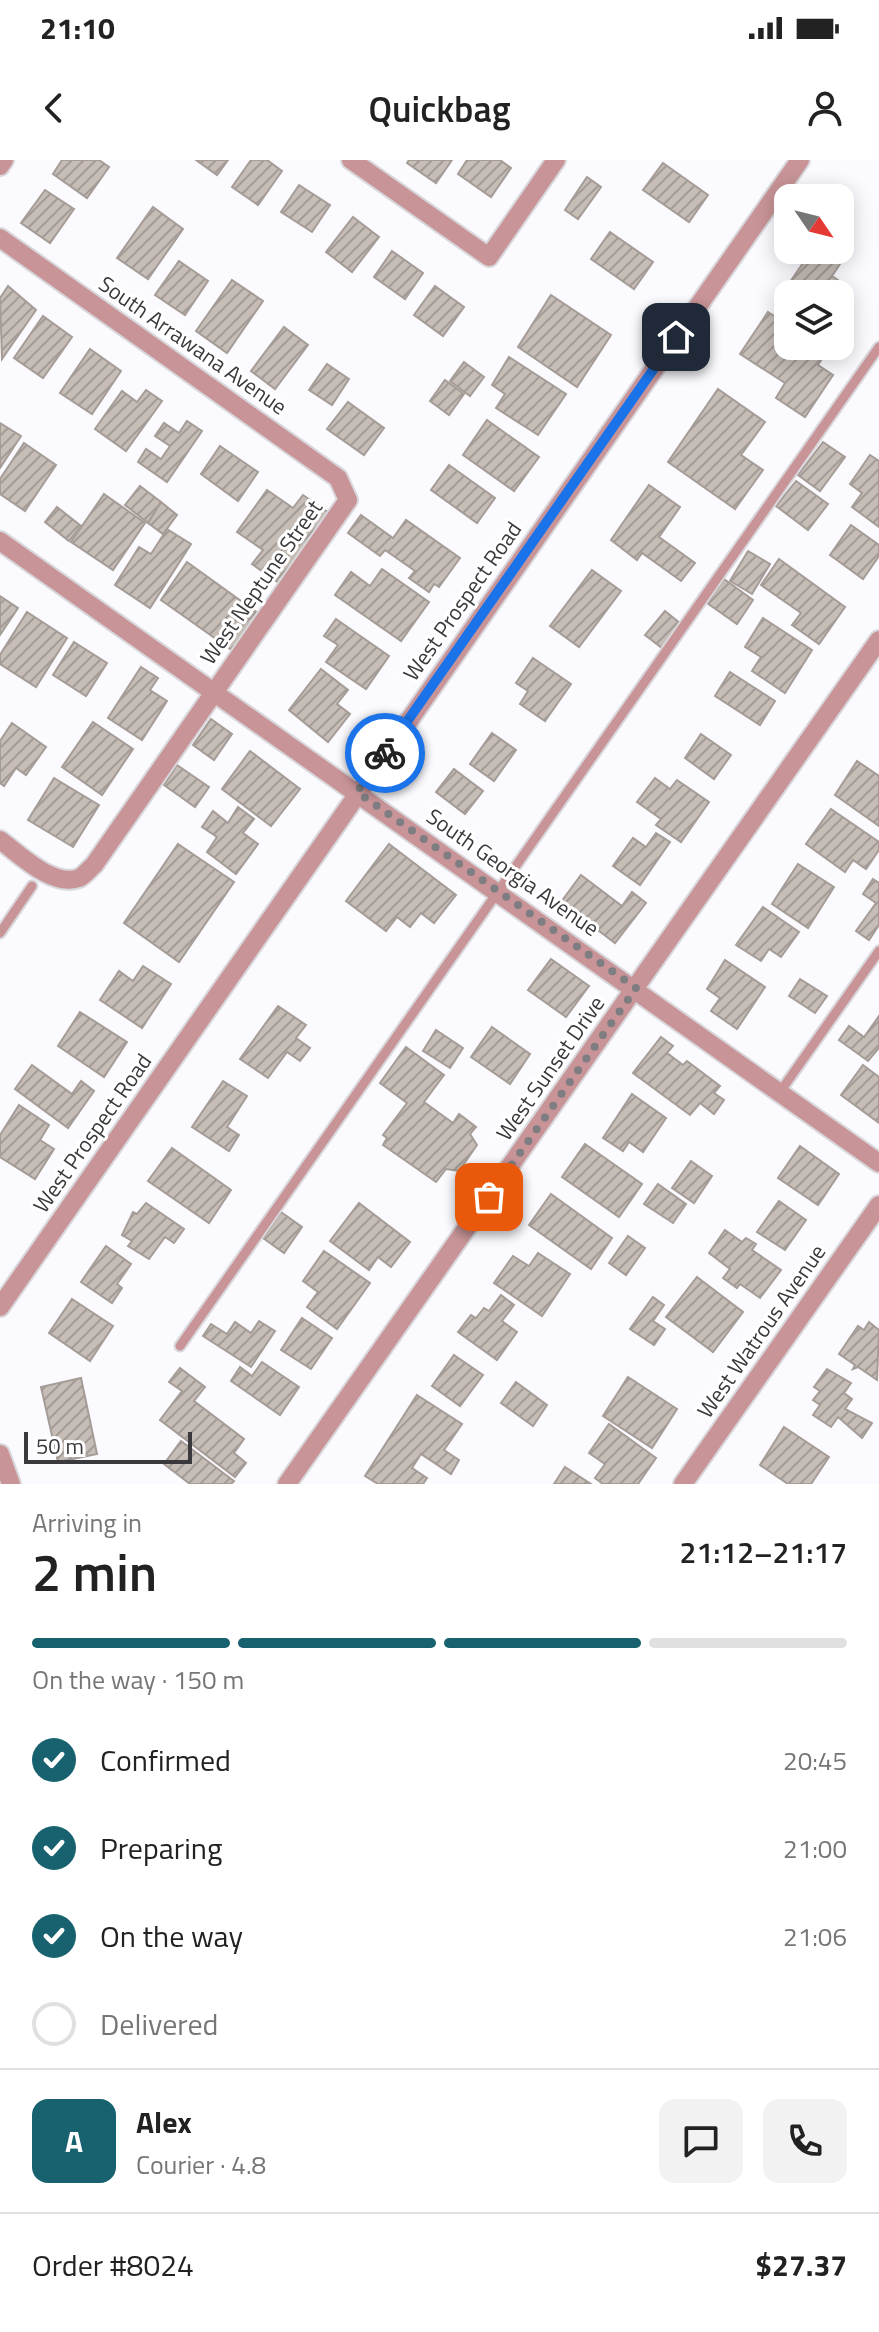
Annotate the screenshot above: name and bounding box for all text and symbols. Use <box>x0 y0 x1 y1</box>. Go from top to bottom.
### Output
text: 21:10 <box>40 5 115 51</box>
text: Quickbag <box>368 81 511 136</box>
icon: back <box>32 86 76 130</box>
icon: person <box>803 86 847 130</box>
north arrow <box>774 184 854 264</box>
map controls <box>774 184 854 360</box>
street label: South Arrawana Avenue <box>92 267 294 423</box>
button: layers <box>774 280 854 360</box>
pin <box>642 303 710 371</box>
icon: home <box>654 315 698 359</box>
street label: West Neptune Street <box>191 492 331 671</box>
street label: West Prospect Road <box>394 514 530 688</box>
courier <box>345 713 425 793</box>
icon: bike <box>363 731 407 775</box>
street label: South Georgia Avenue <box>420 800 606 944</box>
street label: West Sunset Drive <box>487 988 613 1148</box>
street label: West Prospect Road <box>24 1046 160 1220</box>
pin <box>455 1163 523 1231</box>
icon: bag <box>467 1175 511 1219</box>
street label: West Watrous Avenue <box>688 1237 834 1425</box>
scale bar <box>24 1428 192 1464</box>
text: 50 m <box>36 1429 84 1463</box>
text: Arriving in <box>32 1503 142 1542</box>
text: 21:12–21:17 <box>680 1529 847 1575</box>
text: 2 min <box>32 1532 157 1611</box>
text: On the way · 150 m <box>32 1660 244 1699</box>
text: Confirmed <box>100 1737 231 1783</box>
icon: check <box>32 1738 76 1782</box>
text: 20:45 <box>783 1741 847 1780</box>
text: Preparing <box>100 1825 222 1871</box>
icon: check <box>32 1826 76 1870</box>
text: 21:00 <box>783 1829 847 1868</box>
text: On the way <box>100 1913 243 1959</box>
icon: check <box>32 1914 76 1958</box>
text: 21:06 <box>783 1917 847 1956</box>
text: Delivered <box>100 2001 218 2047</box>
text: Alex <box>136 2099 192 2145</box>
button: chat <box>659 2099 743 2183</box>
button: phone <box>763 2099 847 2183</box>
text: A <box>65 2118 83 2164</box>
text: Courier · 4.8 <box>136 2145 266 2184</box>
text: Order #8024 <box>32 2242 194 2288</box>
text: $27.37 <box>755 2242 847 2288</box>

